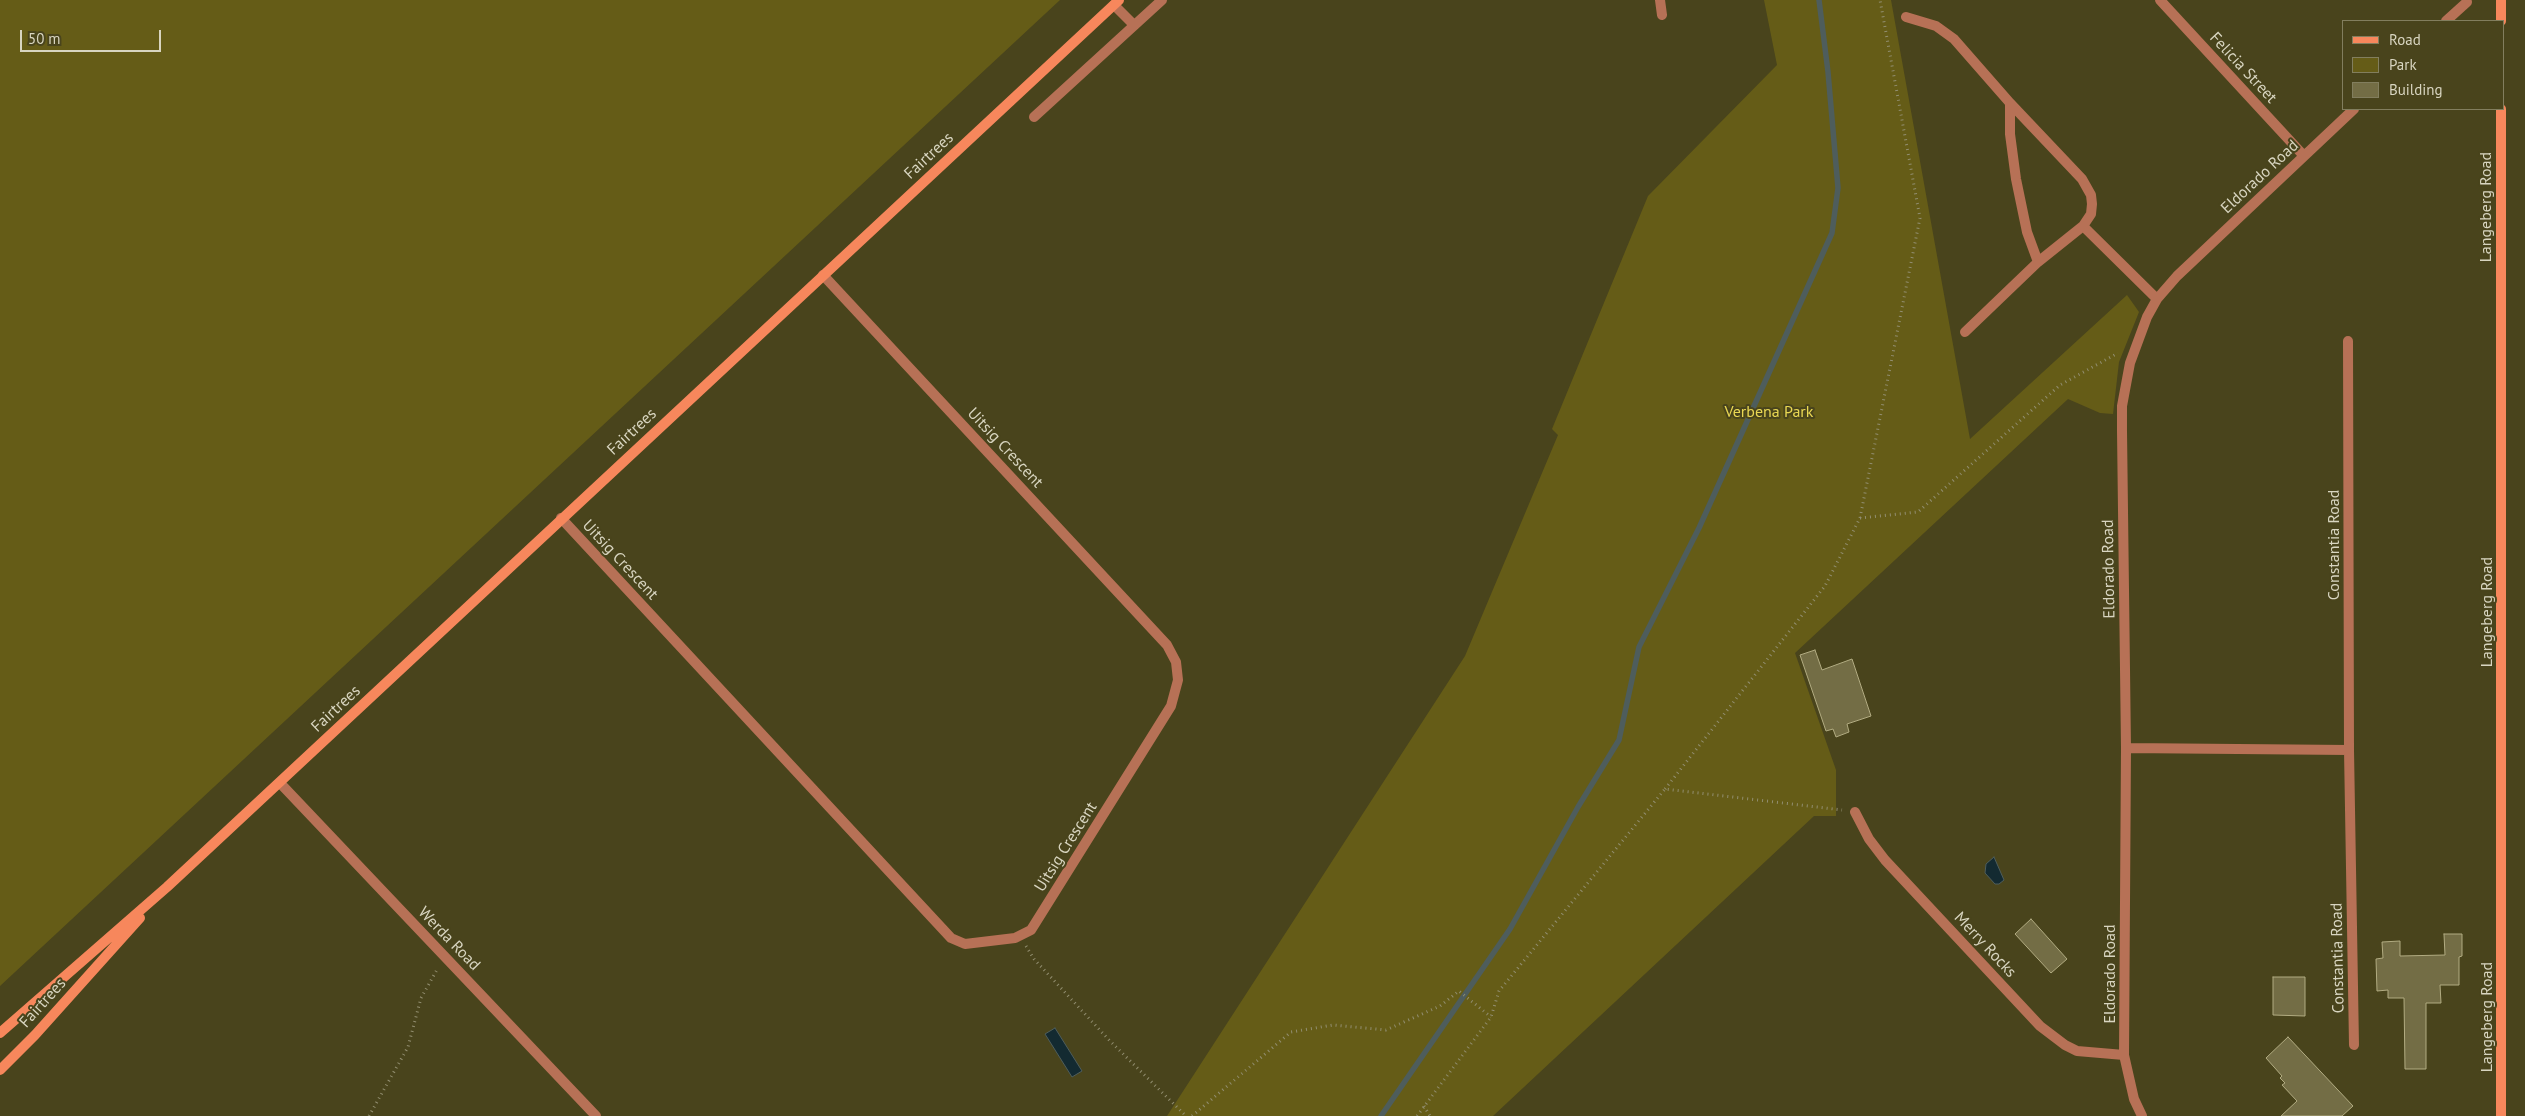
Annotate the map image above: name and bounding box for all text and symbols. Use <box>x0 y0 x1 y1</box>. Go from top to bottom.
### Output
scale bar <box>22 20 164 52</box>
legend <box>2342 20 2505 110</box>
text: 50 m <box>28 29 61 48</box>
street label: Felicia Street <box>2205 29 2281 107</box>
text: Road <box>2389 30 2421 49</box>
text: Park <box>2389 55 2417 74</box>
text: Building <box>2389 80 2443 99</box>
street label: Fairtrees <box>900 128 958 184</box>
street label: Eldorado Road <box>2217 136 2303 218</box>
street label: Langeberg Road <box>2476 152 2496 262</box>
park label: Verbena Park <box>1725 402 1813 422</box>
street label: Fairtrees <box>603 404 661 460</box>
street label: Uitsig Crescent <box>963 404 1047 492</box>
street label: Constantia Road <box>2324 490 2344 600</box>
street label: Uitsig Crescent <box>578 516 662 604</box>
street label: Eldorado Road <box>2099 519 2119 619</box>
street label: Langeberg Road <box>2477 557 2497 667</box>
street label: Fairtrees <box>307 681 365 737</box>
street label: Uitsig Crescent <box>1031 799 1101 895</box>
street label: Werda Road <box>414 903 484 975</box>
street label: Constantia Road <box>2327 903 2349 1013</box>
street label: Merry Rocks <box>1950 908 2020 982</box>
street label: Eldorado Road <box>2100 924 2120 1024</box>
street label: Langeberg Road <box>2477 962 2497 1072</box>
street label: Fairtrees <box>16 974 70 1032</box>

